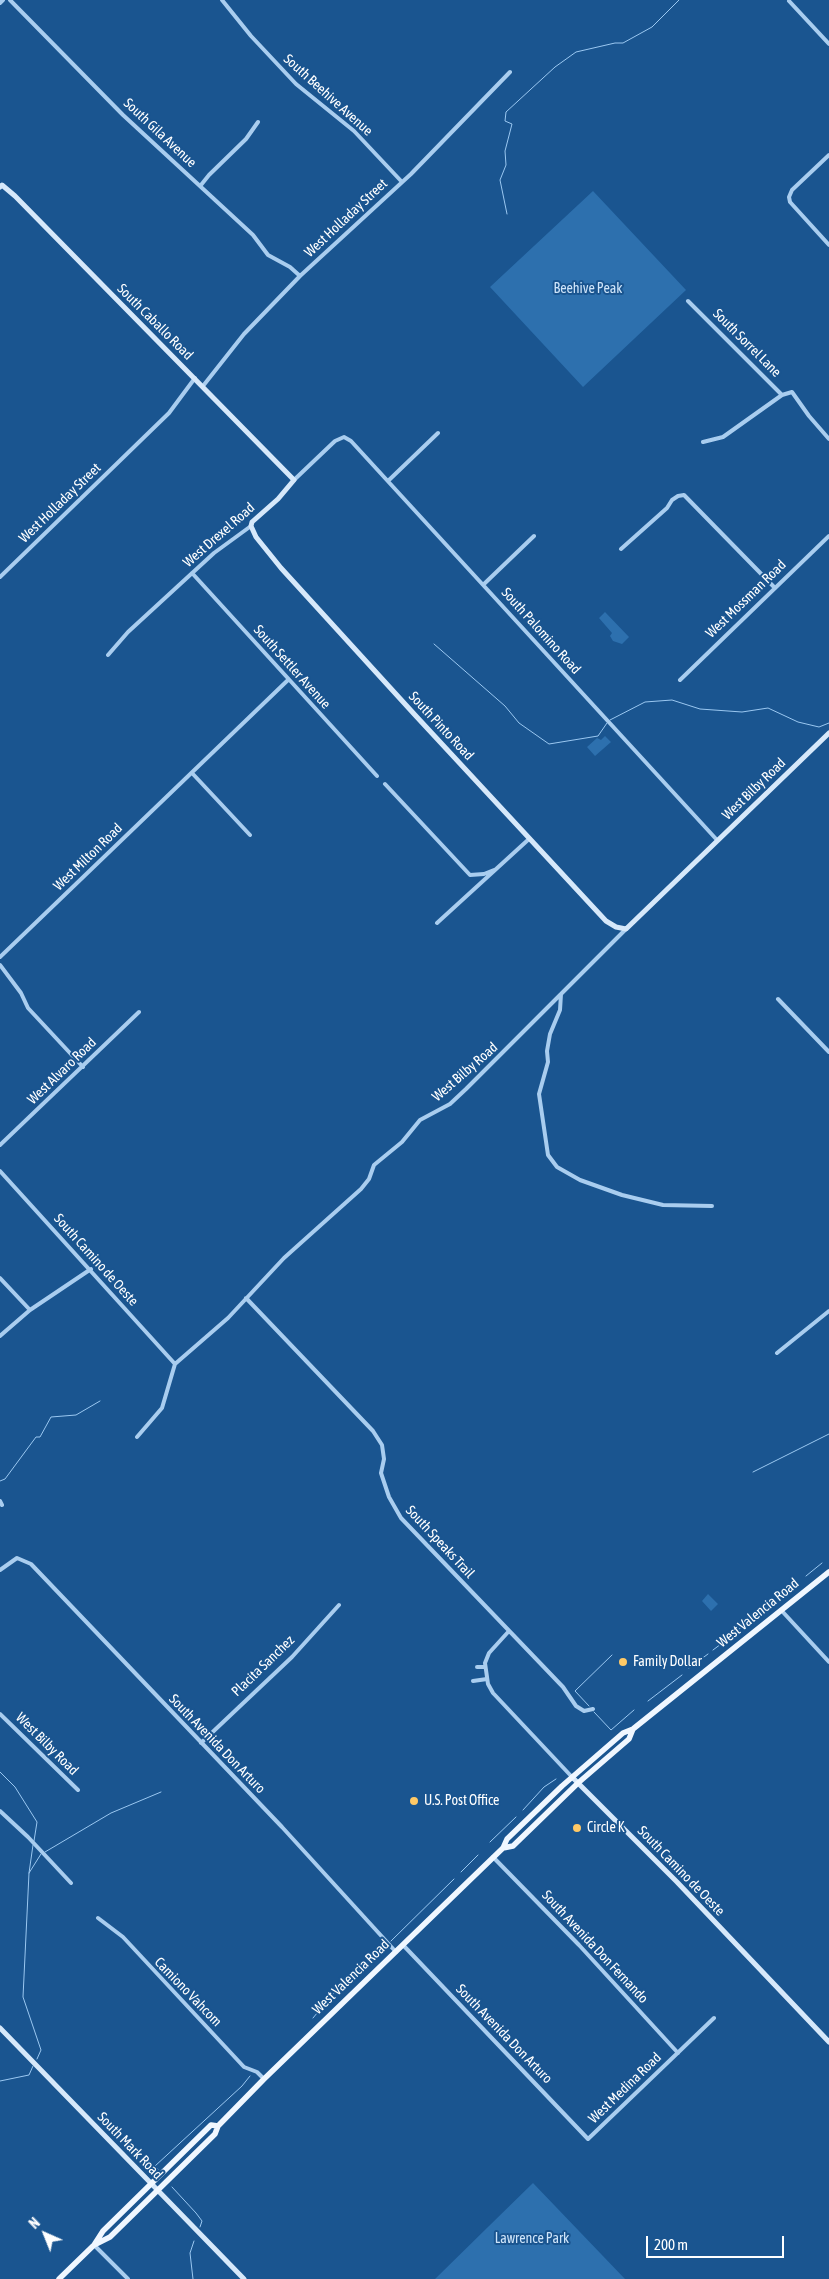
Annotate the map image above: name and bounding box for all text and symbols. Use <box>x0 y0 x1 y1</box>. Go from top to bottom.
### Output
street label: South Beehive Avenue <box>280 51 376 139</box>
street label: South Gila Avenue <box>120 95 200 171</box>
street label: West Holladay Street <box>301 175 391 261</box>
street label: South Caballo Road <box>114 281 196 363</box>
park label: Beehive Peak <box>554 281 622 297</box>
street label: South Sorrel Lane <box>709 305 785 381</box>
street label: West Holladay Street <box>16 460 104 546</box>
street label: West Drexel Road <box>180 499 258 571</box>
street label: West Mossman Road <box>702 557 790 641</box>
street label: South Palomino Road <box>498 584 584 678</box>
street label: South Settler Avenue <box>250 622 334 712</box>
street label: South Pinto Road <box>405 688 477 764</box>
street label: West Bilby Road <box>719 755 789 823</box>
street label: West Milton Road <box>50 820 126 894</box>
street label: West Alvaro Road <box>24 1034 100 1108</box>
street label: West Bilby Road <box>429 1039 501 1105</box>
street label: South Camino de Oeste <box>50 1211 142 1309</box>
street label: South Speaks Trail <box>402 1502 478 1582</box>
street label: West Valencia Road <box>714 1575 802 1651</box>
street label: Placita Sanchez <box>228 1632 298 1700</box>
place label: Family Dollar <box>633 1654 702 1670</box>
marker: Family Dollar <box>617 1656 629 1668</box>
street label: South Avenida Don Arturo <box>165 1691 269 1797</box>
street label: West Bilby Road <box>12 1709 82 1779</box>
place label: U.S. Post Office <box>424 1793 499 1809</box>
marker: U.S. Post Office <box>408 1795 420 1807</box>
place label: Circle K <box>587 1820 625 1836</box>
marker: Circle K <box>571 1822 583 1834</box>
street label: South Camino de Oeste <box>634 1823 728 1919</box>
street label: South Avenida Don Fernando <box>538 1887 652 2007</box>
street label: West Valencia Road <box>309 1936 393 2018</box>
street label: Camiono Vahcom <box>151 1954 225 2030</box>
street label: South Avenida Don Arturo <box>452 1981 556 2087</box>
street label: West Medina Road <box>585 2049 665 2127</box>
street label: South Mark Road <box>94 2109 166 2183</box>
north arrow <box>20 2209 70 2259</box>
text: N <box>26 2215 43 2232</box>
scale bar <box>649 2226 786 2258</box>
park label: Lawrence Park <box>495 2231 569 2247</box>
text: 200 m <box>654 2236 688 2253</box>

